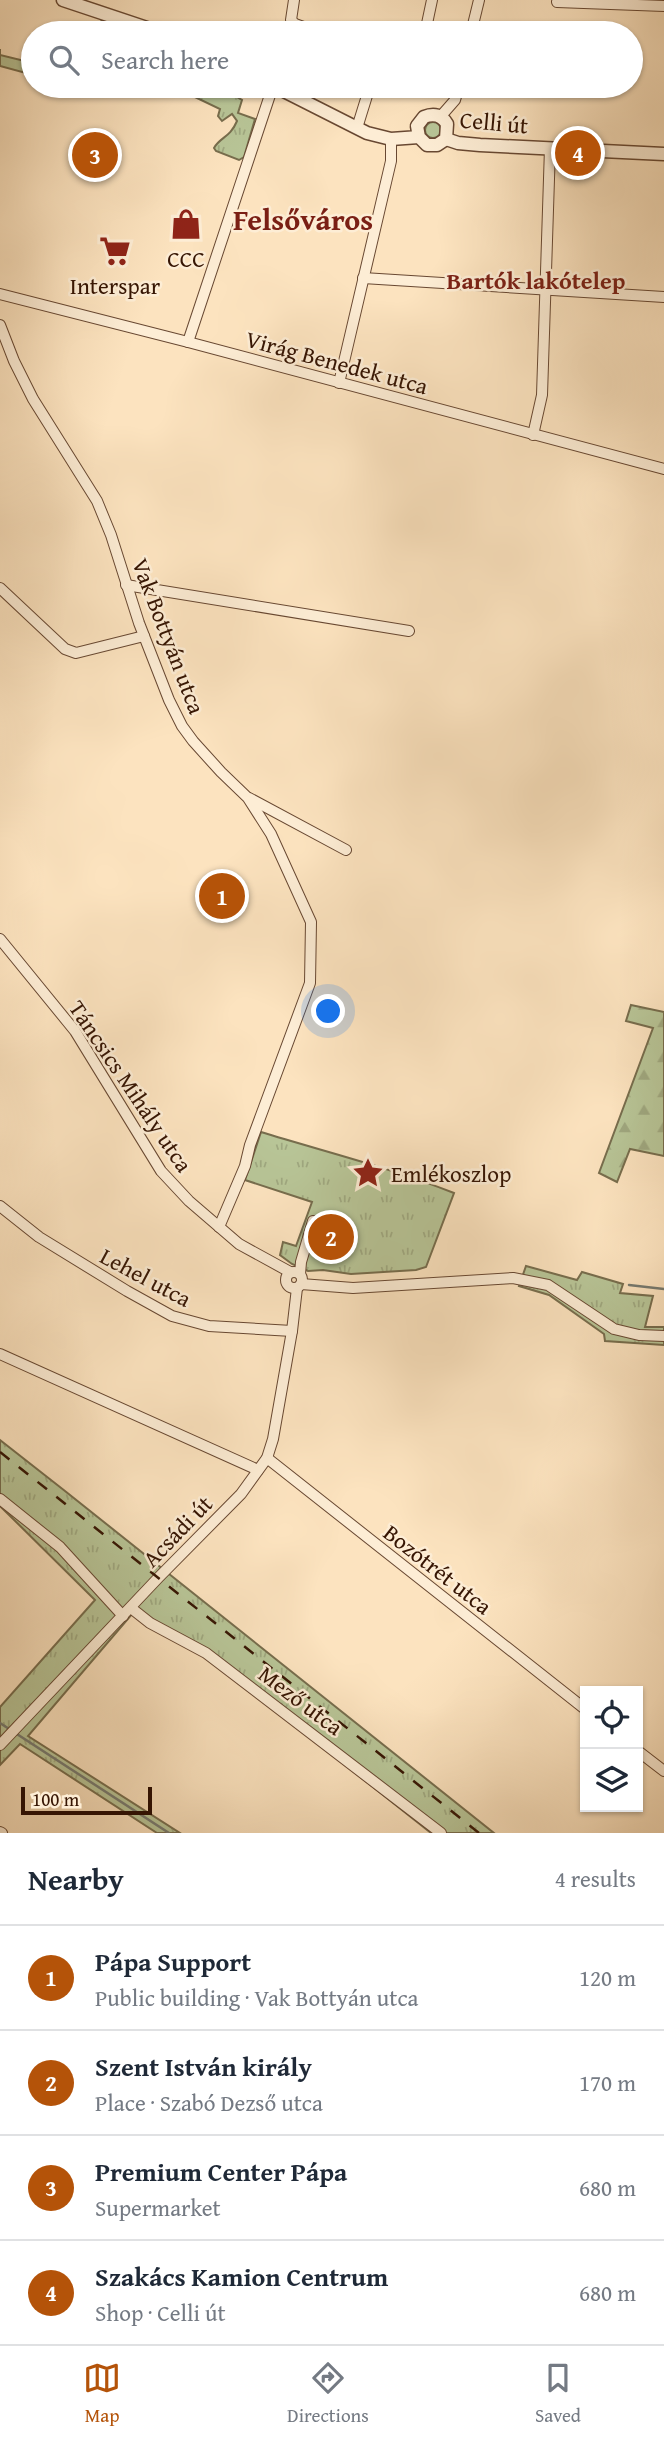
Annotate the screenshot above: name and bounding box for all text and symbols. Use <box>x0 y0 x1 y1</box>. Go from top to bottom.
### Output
search box <box>21 21 643 98</box>
text: Search here <box>101 40 229 79</box>
icon: search <box>45 41 83 79</box>
street label: Celli út <box>459 103 529 141</box>
pin: 4 <box>555 127 601 179</box>
pin: 3 <box>72 129 118 181</box>
district label: Felsőváros <box>233 197 373 241</box>
shop icon: CCC <box>169 207 203 241</box>
supermarket icon: Interspar <box>98 234 132 268</box>
place label: CCC <box>167 242 205 275</box>
district label: Bartók lakótelep <box>447 263 625 298</box>
place label: Interspar <box>70 269 161 302</box>
street label: Virág Benedek utca <box>242 322 432 402</box>
street label: Vak Bottyán utca <box>124 553 214 719</box>
pin: 1 <box>199 870 245 922</box>
street label: Táncsics Mihály utca <box>61 994 201 1178</box>
your location <box>311 994 345 1028</box>
place icon: Emlékoszlop <box>351 1156 385 1190</box>
place label: Emlékoszlop <box>391 1157 511 1190</box>
pin: 2 <box>308 1211 354 1263</box>
street label: Lehel utca <box>95 1239 197 1315</box>
street label: Acsádi út <box>134 1488 220 1574</box>
street label: Bozótrét utca <box>377 1516 499 1622</box>
street label: Mező utca <box>252 1657 350 1743</box>
map controls <box>580 1686 643 1812</box>
button: locate <box>580 1686 643 1749</box>
button: layers <box>580 1749 643 1812</box>
scale bar <box>21 1784 152 1816</box>
text: 100 m <box>32 1785 79 1813</box>
text: Nearby <box>28 1857 124 1901</box>
text: 4 results <box>555 1862 636 1895</box>
text: Pápa Support <box>95 1942 251 1981</box>
text: 1 <box>45 1961 57 1994</box>
text: 120 m <box>579 1961 636 1994</box>
text: Public building · Vak Bottyán utca <box>95 1981 418 2014</box>
text: Szent István király <box>95 2047 312 2086</box>
text: 2 <box>45 2066 57 2099</box>
text: 170 m <box>579 2066 636 2099</box>
text: Place · Szabó Dezső utca <box>95 2086 323 2119</box>
text: Premium Center Pápa <box>95 2152 347 2191</box>
text: 3 <box>45 2171 57 2204</box>
text: 680 m <box>579 2171 636 2204</box>
text: Supermarket <box>95 2191 221 2224</box>
text: Szakács Kamion Centrum <box>95 2257 388 2296</box>
text: 4 <box>45 2276 57 2309</box>
text: 680 m <box>579 2276 636 2309</box>
text: Shop · Celli út <box>95 2296 226 2329</box>
tab: Map <box>83 2359 121 2429</box>
tab: Directions <box>287 2359 369 2429</box>
tab: Saved <box>535 2359 581 2429</box>

